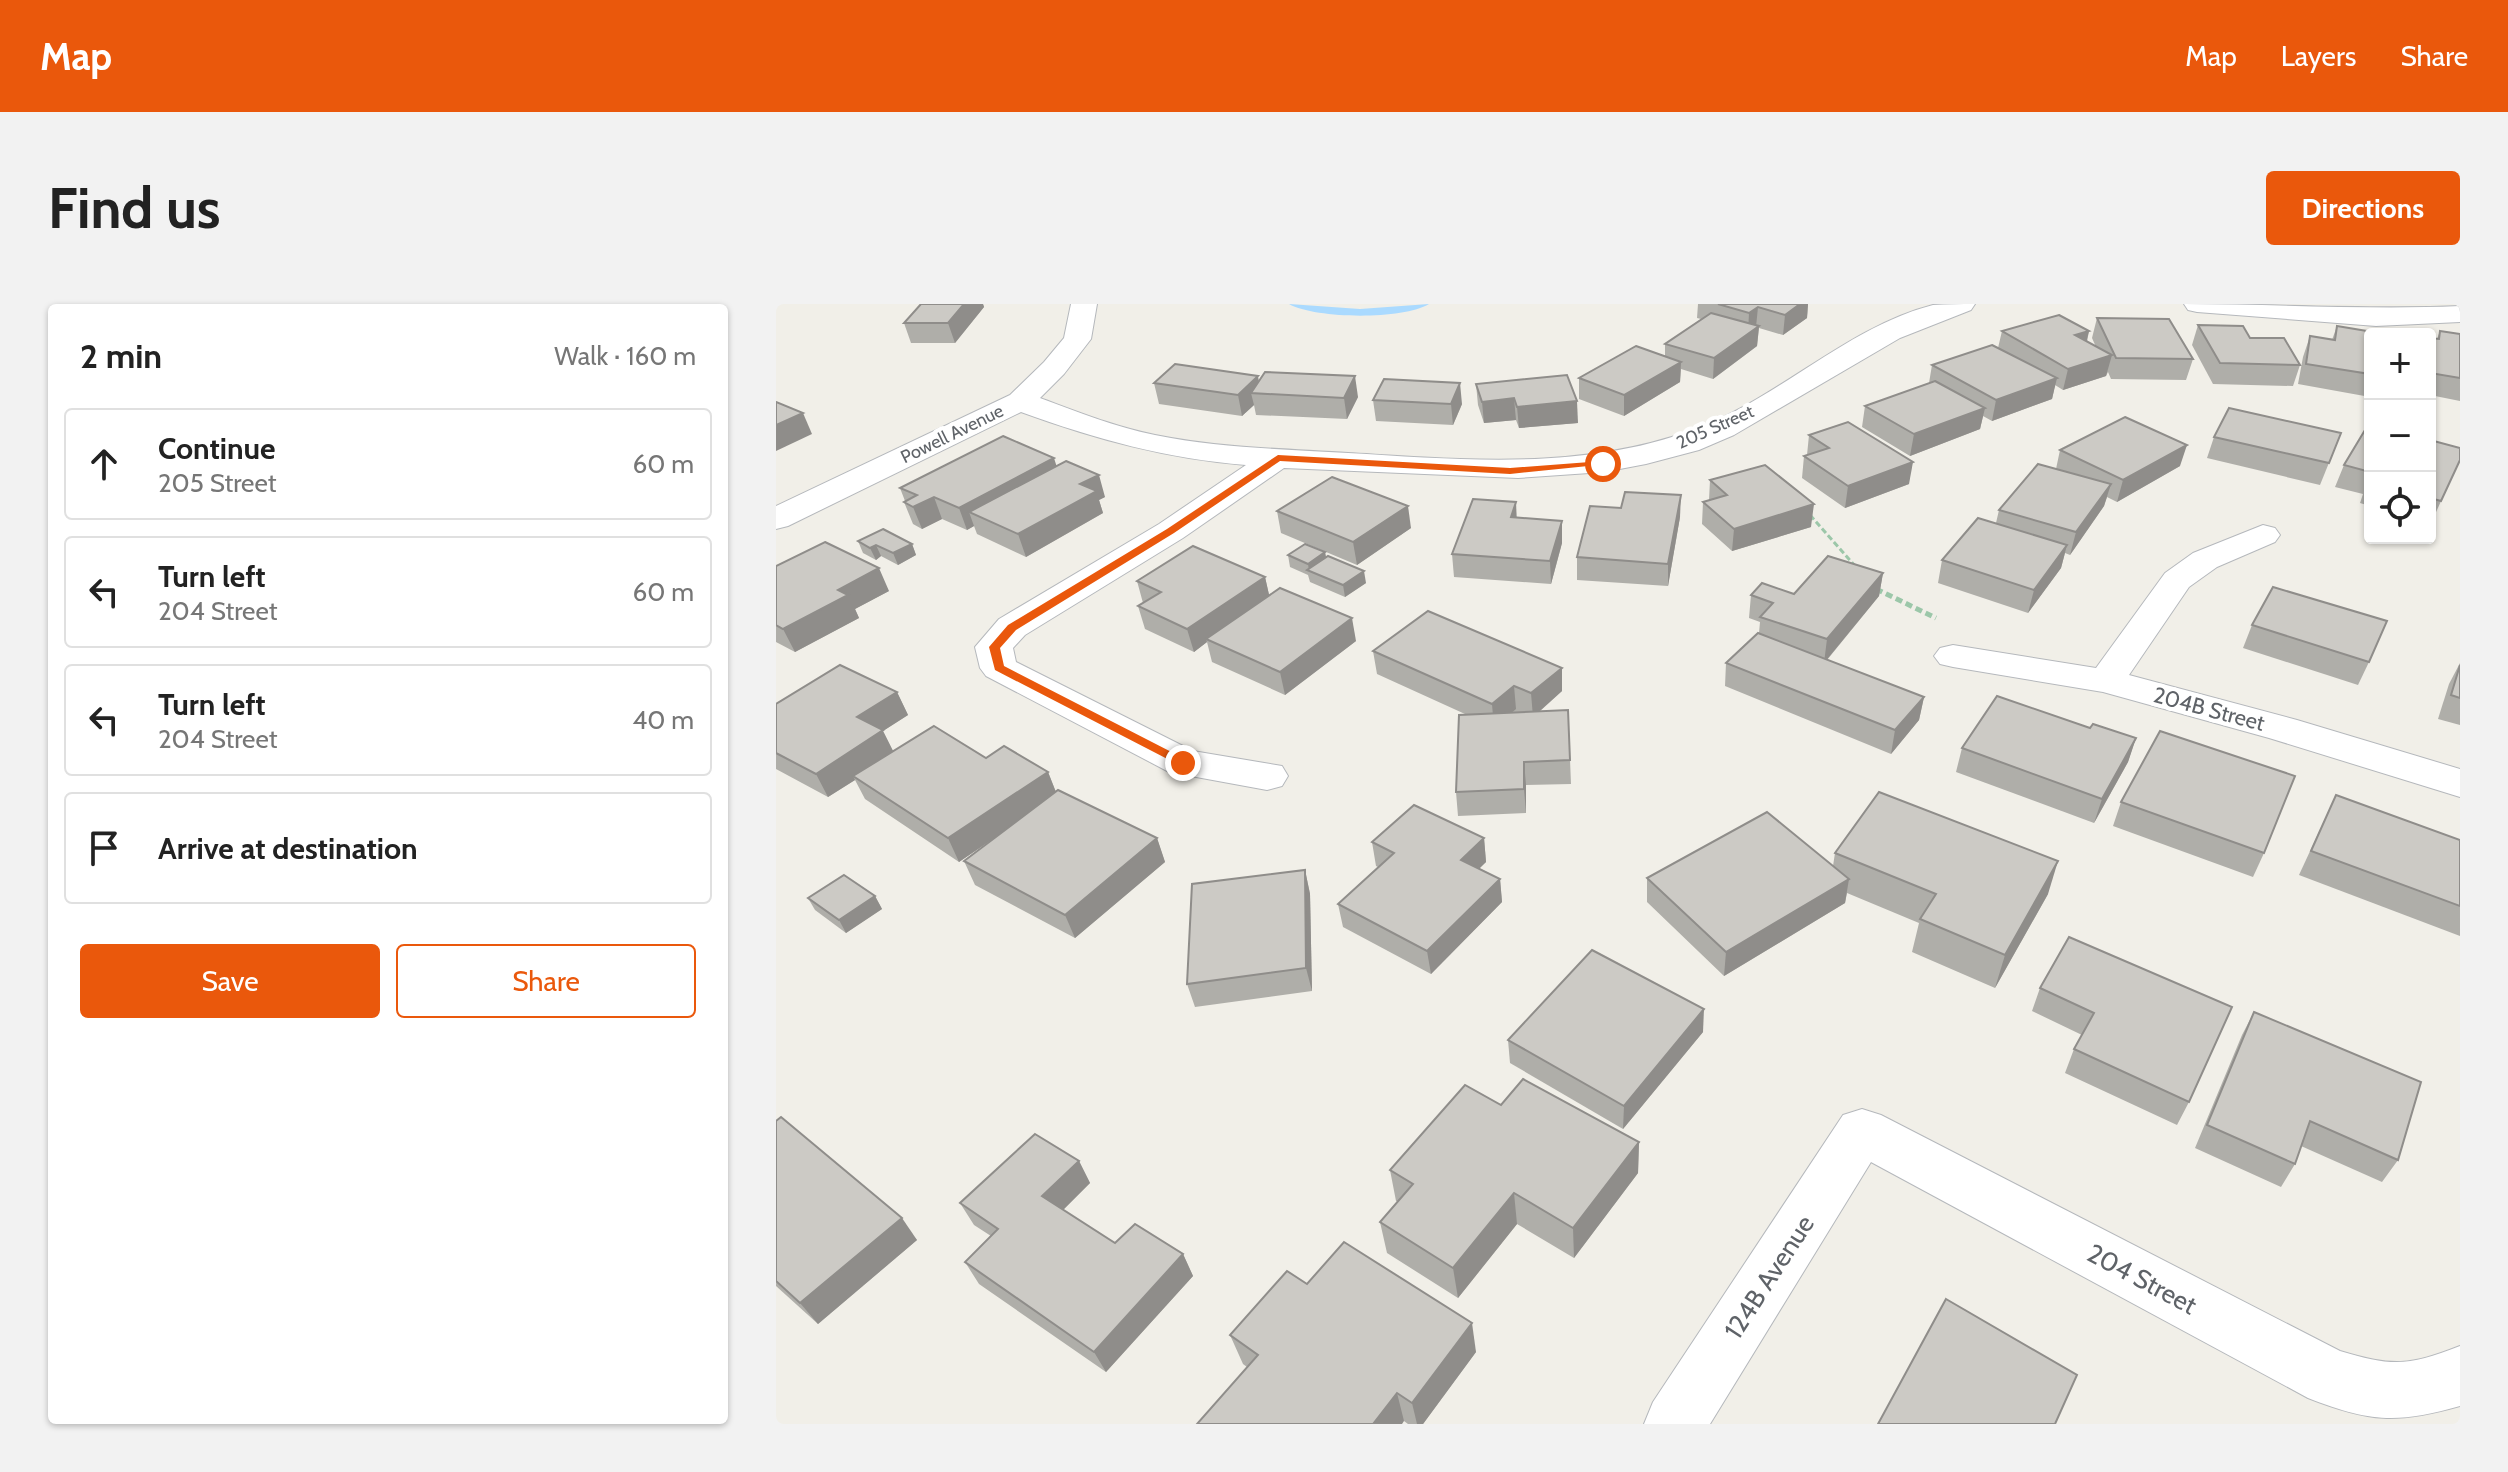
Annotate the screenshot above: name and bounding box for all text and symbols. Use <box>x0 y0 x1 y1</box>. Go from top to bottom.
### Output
text: Map <box>40 33 112 80</box>
text: Map <box>2185 39 2237 73</box>
text: Layers <box>2281 39 2356 73</box>
text: Share <box>2400 39 2468 73</box>
button: Directions <box>2266 171 2460 245</box>
text: Find us <box>48 174 221 242</box>
map controls <box>2364 328 2436 544</box>
button: + <box>2364 328 2436 400</box>
text: 2 min <box>80 335 162 377</box>
text: Walk · 160 m <box>554 340 696 372</box>
street label: Powell Avenue <box>897 400 1007 468</box>
street label: 205 Street <box>1673 400 1757 454</box>
button: − <box>2364 400 2436 472</box>
text: Continue <box>158 430 275 467</box>
icon: ahead <box>82 442 126 486</box>
route start <box>1585 446 1621 482</box>
text: 60 m <box>632 448 694 480</box>
text: 205 Street <box>158 467 277 499</box>
button: locate <box>2364 472 2436 544</box>
text: Turn left <box>158 558 266 595</box>
icon: left <box>82 570 126 614</box>
text: 60 m <box>632 576 694 608</box>
text: 204 Street <box>158 595 277 627</box>
street label: 204B Street <box>2150 681 2268 737</box>
text: Turn left <box>158 686 266 723</box>
icon: left <box>82 698 126 742</box>
text: 40 m <box>632 704 694 736</box>
text: 204 Street <box>158 723 277 755</box>
route end <box>1165 745 1201 781</box>
icon: arrive <box>82 826 126 870</box>
text: Arrive at destination <box>158 830 418 867</box>
button: Save <box>80 944 380 1018</box>
button: Share <box>396 944 696 1018</box>
street label: 124B Avenue <box>1717 1209 1821 1345</box>
street label: 204 Street <box>2082 1237 2202 1321</box>

